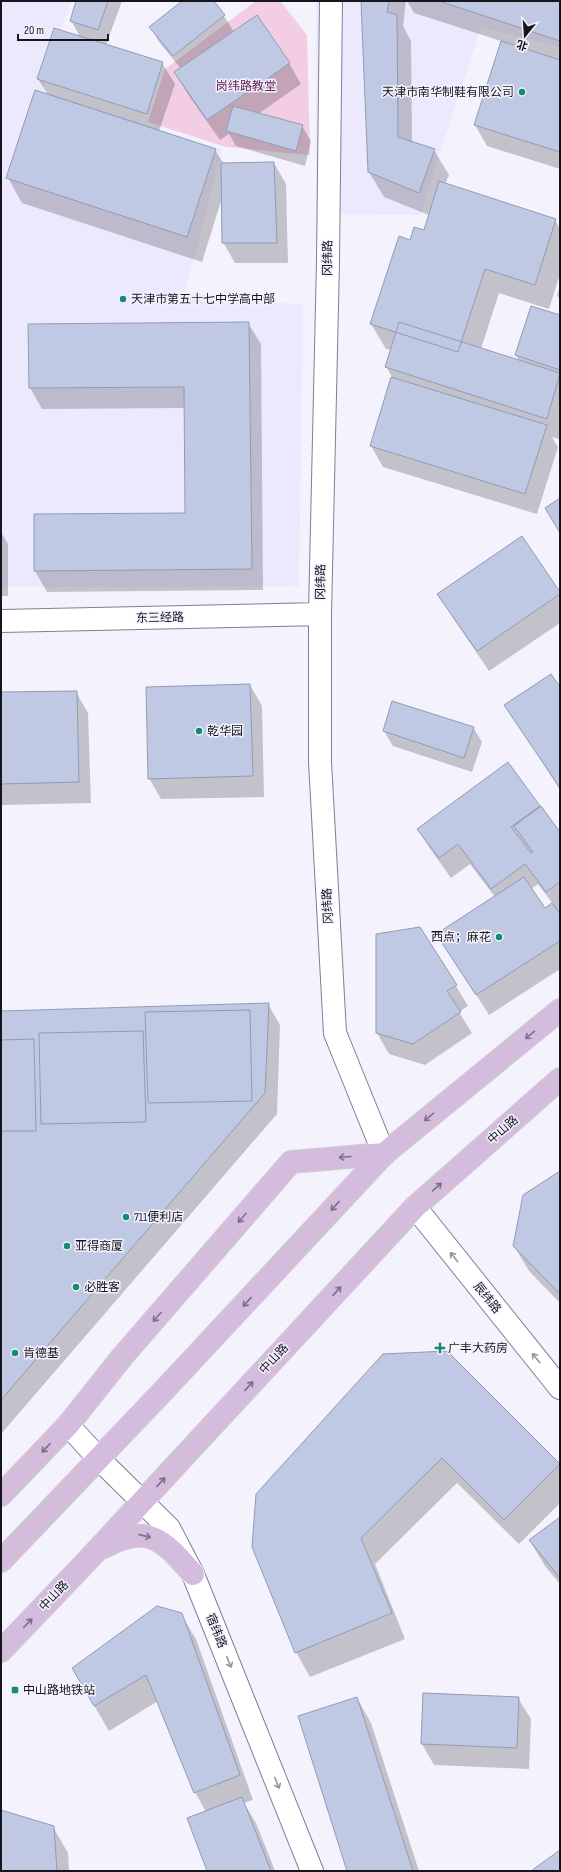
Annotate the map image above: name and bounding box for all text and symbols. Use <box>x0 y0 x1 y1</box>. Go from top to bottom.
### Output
scale bar <box>18 16 108 42</box>
north arrow <box>505 16 545 56</box>
text: 20 m <box>24 23 44 38</box>
text: 北 <box>515 37 529 53</box>
park label: 岗纬路教堂 <box>216 79 276 94</box>
place label: 天津市南华制鞋有限公司 <box>382 85 514 100</box>
marker: 天津市南华制鞋有限公司 <box>517 87 527 97</box>
street label: 冈纬路 <box>320 240 336 276</box>
place label: 天津市第五十七中学高中部 <box>131 292 275 307</box>
marker: 天津市第五十七中学高中部 <box>118 294 128 304</box>
street label: 冈纬路 <box>313 564 329 600</box>
street label: 东三经路 <box>136 610 184 626</box>
place label: 乾华园 <box>207 724 243 739</box>
marker: 乾华园 <box>194 726 204 736</box>
street label: 冈纬路 <box>320 888 336 924</box>
place label: 西点；麻花 <box>431 930 491 945</box>
marker: 西点；麻花 <box>494 932 504 942</box>
one-way arrow <box>524 1030 535 1039</box>
one-way arrow <box>424 1112 435 1121</box>
street label: 中山路 <box>484 1113 522 1147</box>
one-way arrow <box>339 1153 352 1160</box>
one-way arrow <box>432 1182 442 1192</box>
one-way arrow <box>330 1201 340 1211</box>
place label: 711便利店 <box>134 1210 183 1225</box>
marker: 711便利店 <box>121 1212 131 1222</box>
one-way arrow <box>237 1213 246 1224</box>
place label: 亚得商厦 <box>75 1239 123 1254</box>
marker: 亚得商厦 <box>62 1241 72 1251</box>
one-way arrow <box>450 1251 458 1262</box>
street label: 辰纬路 <box>470 1279 504 1317</box>
place label: 必胜客 <box>84 1280 120 1295</box>
marker: 必胜客 <box>71 1282 81 1292</box>
one-way arrow <box>333 1286 342 1296</box>
one-way arrow <box>242 1296 251 1307</box>
one-way arrow <box>152 1312 161 1322</box>
street label: 中山路 <box>256 1341 292 1377</box>
place label: 广丰大药房 <box>448 1341 508 1356</box>
marker: 广丰大药房 <box>435 1343 445 1353</box>
place label: 肯德基 <box>23 1346 59 1361</box>
marker: 肯德基 <box>10 1348 20 1358</box>
one-way arrow <box>531 1353 540 1363</box>
one-way arrow <box>244 1381 254 1391</box>
one-way arrow <box>41 1443 50 1453</box>
one-way arrow <box>156 1477 166 1487</box>
one-way arrow <box>139 1532 152 1540</box>
street label: 中山路 <box>36 1578 72 1614</box>
street label: 宿纬路 <box>202 1611 230 1651</box>
one-way arrow <box>23 1618 33 1628</box>
one-way arrow <box>225 1656 233 1668</box>
place label: 中山路地铁站 <box>23 1683 95 1698</box>
marker: 中山路地铁站 <box>10 1685 20 1695</box>
one-way arrow <box>274 1776 281 1788</box>

